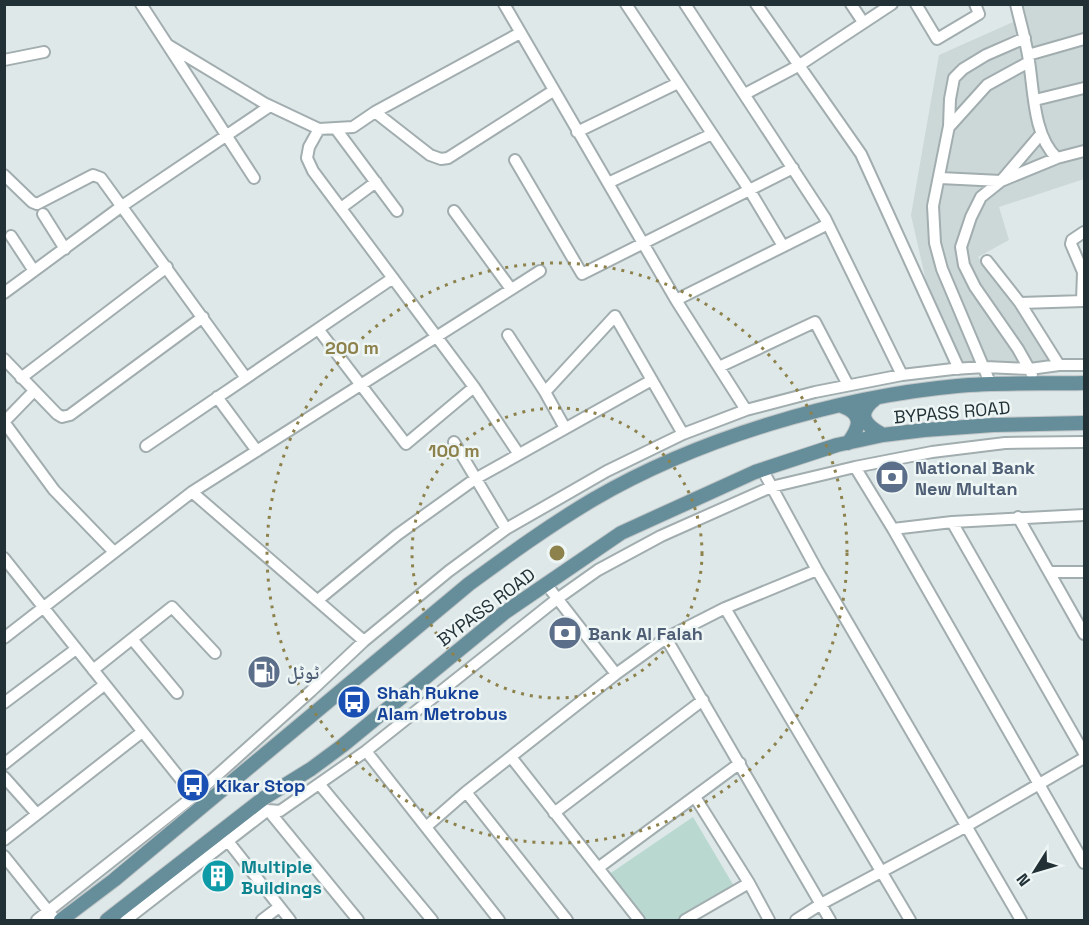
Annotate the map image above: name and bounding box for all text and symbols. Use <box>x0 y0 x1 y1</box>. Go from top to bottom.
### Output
text: 200 m <box>325 336 379 359</box>
street label: BYPASS ROAD <box>893 395 1011 429</box>
text: 100 m <box>428 439 480 462</box>
place label: National Bank New Multan <box>915 456 1035 500</box>
bank icon: National Bank New Multan <box>874 459 910 495</box>
centre of rings <box>547 543 567 563</box>
street label: BYPASS ROAD <box>432 563 540 651</box>
bank icon: Bank Al Falah <box>547 615 583 651</box>
place label: Bank Al Falah <box>588 622 703 645</box>
fuel station icon: ٹوٹل <box>246 654 282 690</box>
place label: ٹوٹل <box>287 661 319 684</box>
place label: Shah Rukne Alam Metrobus <box>377 681 508 725</box>
bus stop icon: Shah Rukne Alam Metrobus <box>336 684 372 720</box>
bus stop icon: Kikar Stop <box>175 767 211 803</box>
place label: Kikar Stop <box>216 774 305 797</box>
north arrow <box>1005 841 1065 901</box>
place label: Multiple Buildings <box>241 855 322 899</box>
building icon: Multiple Buildings <box>200 858 236 894</box>
text: N <box>1012 869 1035 890</box>

